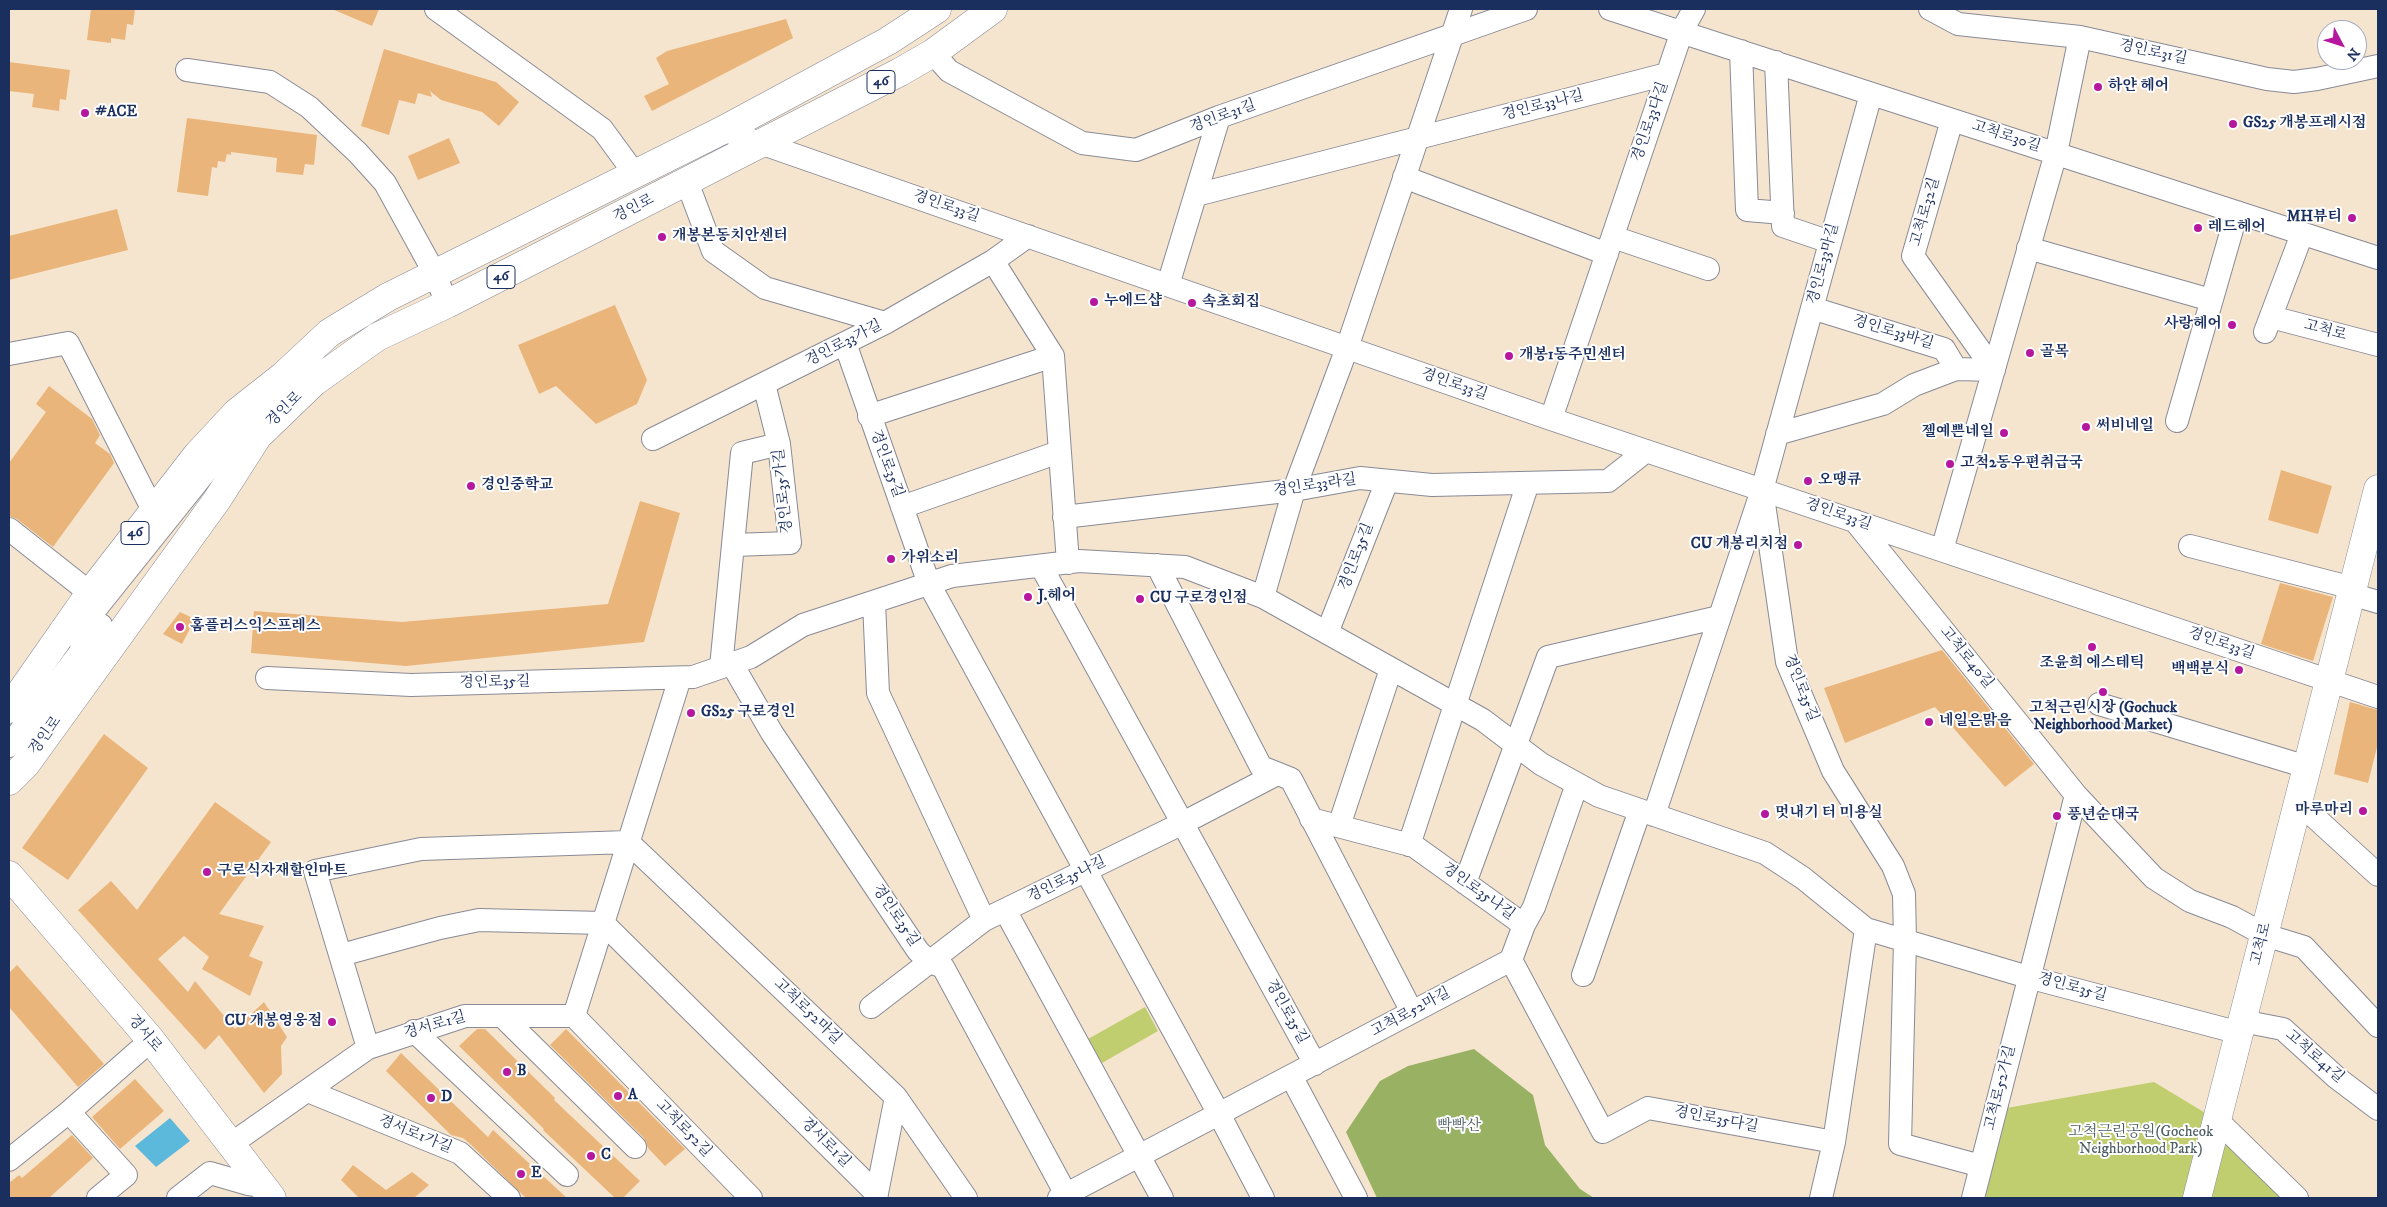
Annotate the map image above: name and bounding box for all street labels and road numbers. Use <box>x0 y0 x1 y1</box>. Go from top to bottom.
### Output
street label: 경인로31길 <box>2117 37 2189 69</box>
road number: 46 <box>867 70 895 94</box>
street label: 경인로33다길 <box>1629 80 1673 164</box>
street label: 경인로33나길 <box>1500 87 1586 125</box>
street label: 경인로31길 <box>1187 97 1259 137</box>
street label: 고척로30길 <box>1969 117 2043 157</box>
street label: 고척로32길 <box>1908 175 1944 249</box>
street label: 경인로33길 <box>910 187 982 227</box>
street label: 경인로 <box>611 191 657 227</box>
street label: 경인로33마길 <box>1804 221 1844 307</box>
road number: 46 <box>487 266 515 288</box>
street label: 경인로33바길 <box>1850 312 1936 354</box>
street label: 경인로33가길 <box>803 317 885 371</box>
street label: 고척로 <box>2302 317 2348 345</box>
street label: 경인로33길 <box>1418 365 1490 405</box>
street label: 경인로 <box>263 388 307 432</box>
street label: 경인로35길 <box>865 428 907 500</box>
street label: 경인로35가길 <box>771 448 797 534</box>
street label: 경인로33라길 <box>1272 471 1358 501</box>
street label: 경인로33길 <box>1802 495 1874 535</box>
street label: 경인로35길 <box>1336 521 1378 593</box>
road number: 46 <box>121 522 149 544</box>
street label: 고척로40길 <box>1936 623 1996 693</box>
street label: 경인로33길 <box>2185 624 2257 664</box>
street label: 경인로35길 <box>1779 652 1821 724</box>
street label: 경인로35길 <box>459 673 531 693</box>
street label: 경인로 <box>26 713 66 759</box>
street label: 경인로35나길 <box>1025 853 1109 907</box>
street label: 경인로35나길 <box>1438 860 1518 924</box>
street label: 경인로35길 <box>868 882 922 950</box>
street label: 고척로 <box>2248 921 2276 967</box>
street label: 경인로35길 <box>2035 970 2109 1006</box>
street label: 고척로52마길 <box>769 975 845 1049</box>
street label: 경인로35길 <box>1261 977 1311 1047</box>
street label: 고척로52마길 <box>1368 985 1454 1041</box>
street label: 경서로1길 <box>402 1009 468 1043</box>
street label: 경서로 <box>123 1012 165 1056</box>
street label: 고척로41길 <box>2281 1027 2347 1087</box>
street label: 고척로52가길 <box>1982 1043 2020 1133</box>
street label: 고척로52길 <box>651 1097 715 1161</box>
street label: 경인로35다길 <box>1672 1103 1760 1137</box>
street label: 경서로1가길 <box>375 1112 455 1158</box>
street label: 경서로1길 <box>796 1114 854 1172</box>

